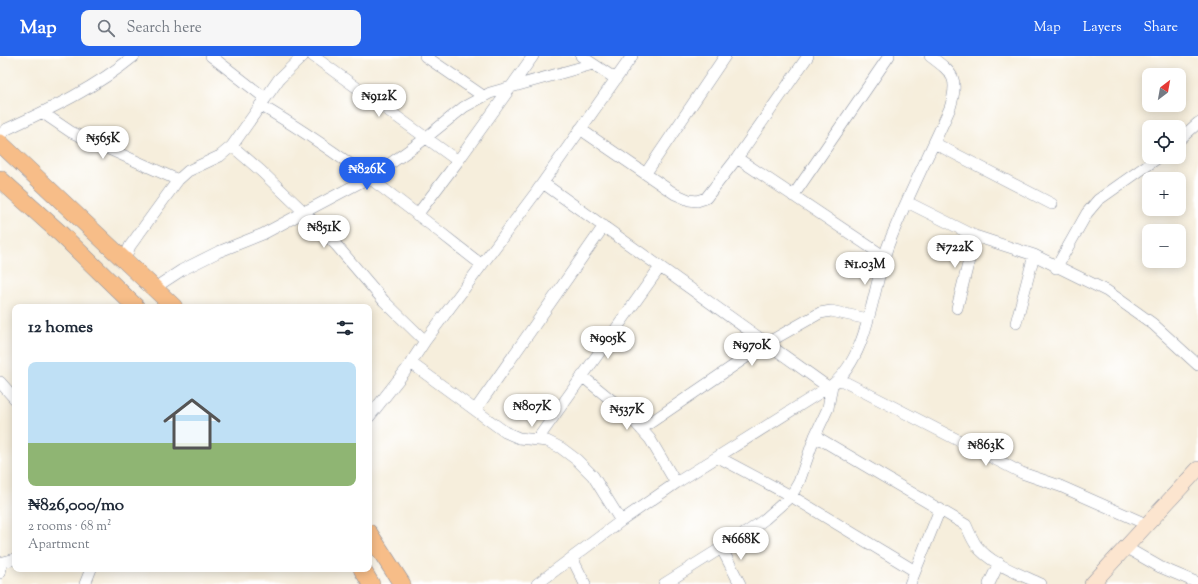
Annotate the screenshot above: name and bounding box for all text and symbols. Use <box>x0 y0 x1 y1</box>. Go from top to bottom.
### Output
search box <box>81 10 361 46</box>
text: Map <box>20 15 57 42</box>
icon: search <box>95 17 117 39</box>
text: Search here <box>127 18 202 39</box>
text: Map <box>1034 18 1061 38</box>
text: Layers <box>1083 18 1121 38</box>
text: Share <box>1143 18 1178 38</box>
north arrow <box>1142 68 1186 112</box>
map controls <box>1142 68 1186 268</box>
pin: ₦912K <box>351 84 407 118</box>
text: ₦912K <box>361 88 397 106</box>
button: locate <box>1142 120 1186 164</box>
pin: ₦565K <box>75 126 131 160</box>
text: ₦565K <box>86 130 120 148</box>
pin: ₦826K <box>339 157 395 191</box>
text: ₦826K <box>348 161 386 179</box>
button: + <box>1142 172 1186 216</box>
pin: ₦851K <box>296 215 352 249</box>
text: ₦851K <box>307 219 341 237</box>
button: − <box>1142 224 1186 268</box>
pin: ₦722K <box>927 235 983 269</box>
text: ₦722K <box>936 239 974 257</box>
pin: ₦1.03M <box>832 252 898 286</box>
text: ₦1.03M <box>845 256 885 274</box>
text: 12 homes <box>28 316 93 340</box>
icon: filters <box>334 317 356 339</box>
pin: ₦905K <box>580 326 636 360</box>
text: ₦905K <box>590 330 626 348</box>
pin: ₦970K <box>724 333 780 367</box>
text: ₦970K <box>733 337 771 355</box>
icon: home <box>156 388 228 460</box>
pin: ₦807K <box>504 394 560 428</box>
pin: ₦537K <box>599 397 655 431</box>
text: ₦807K <box>513 398 551 416</box>
text: ₦537K <box>609 401 645 419</box>
pin: ₦863K <box>958 433 1014 467</box>
text: ₦863K <box>967 437 1005 455</box>
text: ₦826,000/mo <box>28 494 124 518</box>
text: 2 rooms · 68 m² <box>28 518 112 536</box>
pin: ₦668K <box>713 527 769 561</box>
text: ₦668K <box>722 531 760 549</box>
text: Apartment <box>28 536 89 554</box>

